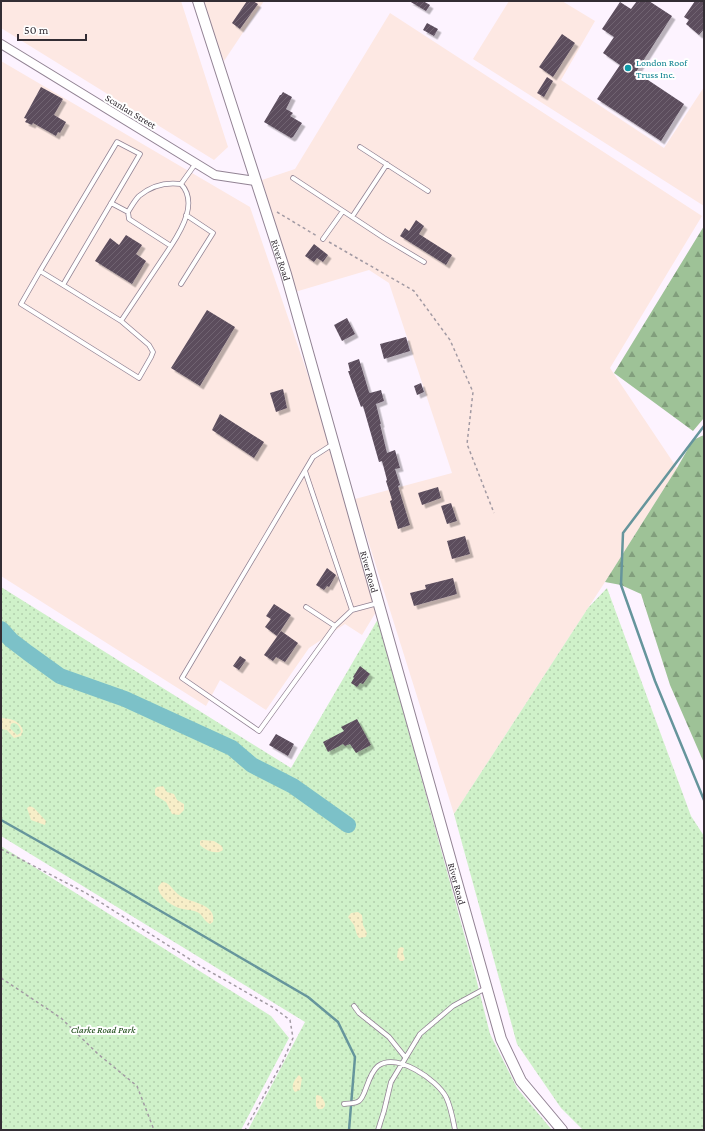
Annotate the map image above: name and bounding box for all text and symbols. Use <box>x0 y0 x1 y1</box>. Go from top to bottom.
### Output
scale bar <box>18 16 86 42</box>
text: 50 m <box>24 23 49 37</box>
place label: London Roof Truss Inc. <box>636 57 688 80</box>
marker: London Roof Truss Inc. <box>623 63 633 73</box>
street label: Scanlan Street <box>104 92 158 131</box>
street label: River Road <box>269 238 293 283</box>
street label: River Road <box>358 550 380 595</box>
street label: River Road <box>446 862 468 907</box>
park label: Clarke Road Park <box>71 1024 136 1035</box>

